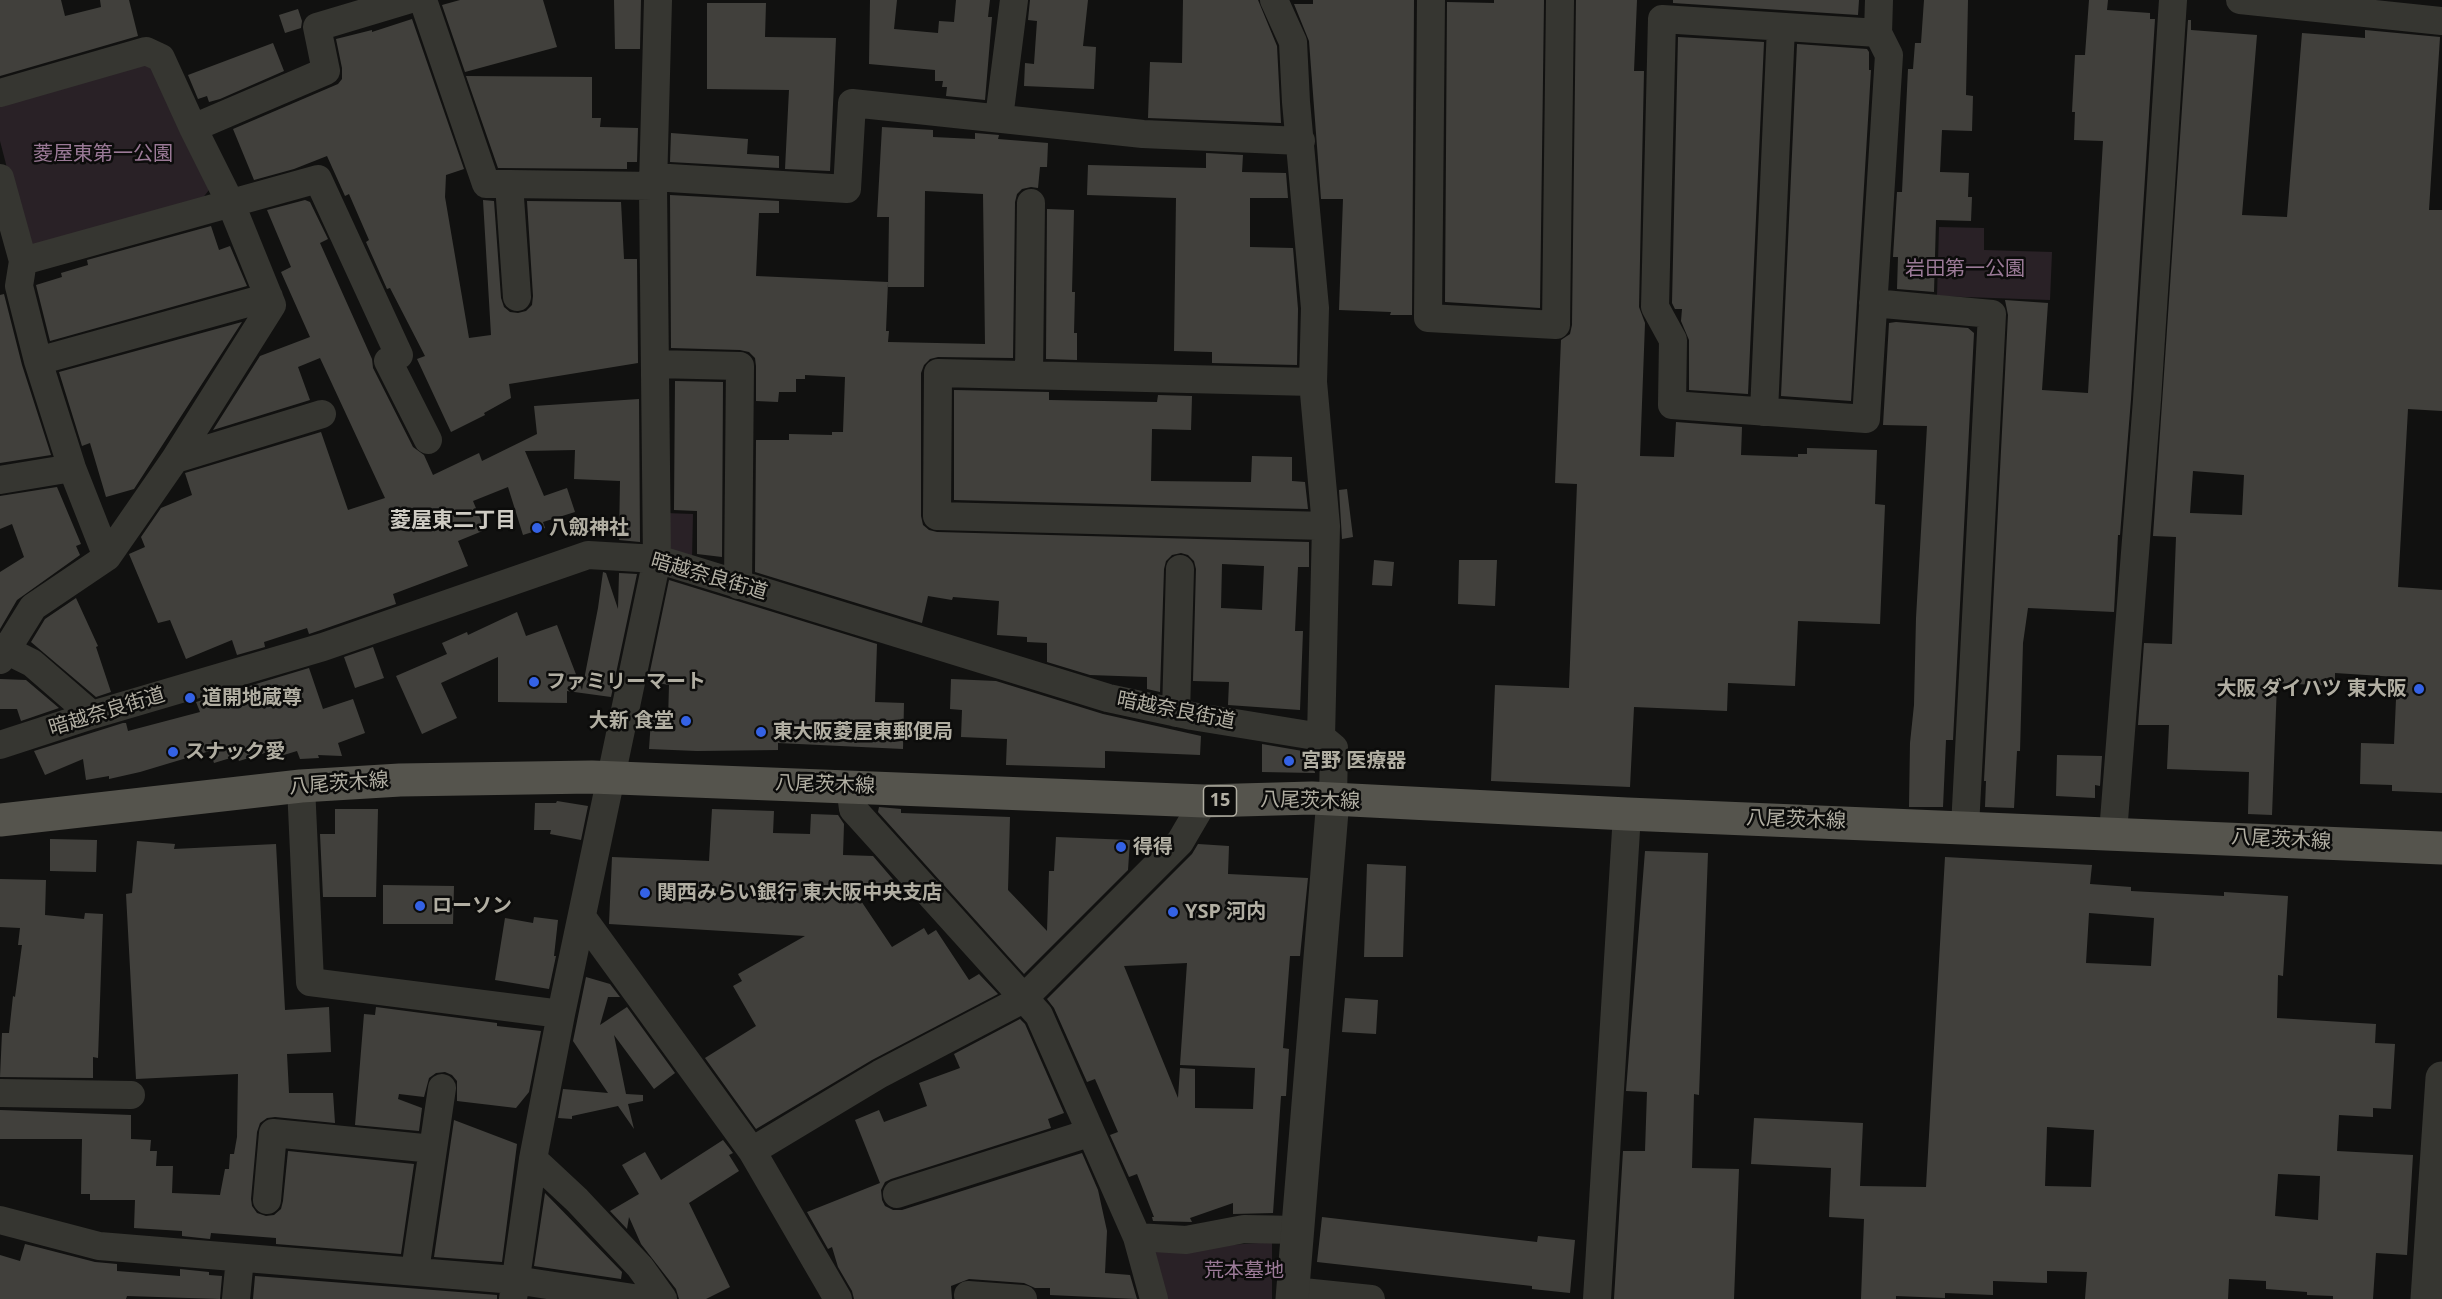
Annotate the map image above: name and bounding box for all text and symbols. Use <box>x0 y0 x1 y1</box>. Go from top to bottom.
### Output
park label: 菱屋東第一公園 <box>33 142 173 166</box>
park label: 岩田第一公園 <box>1905 257 2025 281</box>
district label: 菱屋東二丁目 <box>390 508 516 534</box>
place label: 八劔神社 <box>549 516 629 540</box>
marker: 八劔神社 <box>530 521 544 535</box>
street label: 暗越奈良街道 <box>648 549 770 605</box>
place label: ファミリーマート <box>546 670 706 694</box>
marker: ファミリーマート <box>527 675 541 689</box>
place label: 大阪 ダイハツ 東大阪 <box>2217 677 2407 701</box>
marker: 大阪 ダイハツ 東大阪 <box>2412 682 2426 696</box>
street label: 暗越奈良街道 <box>46 683 168 741</box>
place label: 道開地蔵尊 <box>202 686 302 710</box>
street label: 暗越奈良街道 <box>1115 688 1237 734</box>
marker: 道開地蔵尊 <box>183 691 197 705</box>
place label: 大新 食堂 <box>589 709 674 733</box>
marker: 大新 食堂 <box>679 714 693 728</box>
place label: 東大阪菱屋東郵便局 <box>773 720 953 744</box>
marker: 東大阪菱屋東郵便局 <box>754 725 768 739</box>
place label: スナック愛 <box>185 740 285 764</box>
marker: スナック愛 <box>166 745 180 759</box>
place label: 宮野 医療器 <box>1301 749 1406 773</box>
marker: 宮野 医療器 <box>1282 754 1296 768</box>
street label: 八尾茨木線 <box>288 769 390 799</box>
street label: 八尾茨木線 <box>775 771 875 799</box>
road number: 15 <box>1204 786 1236 816</box>
street label: 八尾茨木線 <box>1260 788 1360 814</box>
street label: 八尾茨木線 <box>1746 806 1846 834</box>
street label: 八尾茨木線 <box>2230 825 2332 855</box>
place label: 得得 <box>1133 835 1173 859</box>
marker: 得得 <box>1114 840 1128 854</box>
place label: 関西みらい銀行 東大阪中央支店 <box>657 881 942 905</box>
marker: 関西みらい銀行 東大阪中央支店 <box>638 886 652 900</box>
place label: ローソン <box>432 894 512 918</box>
marker: ローソン <box>413 899 427 913</box>
place label: YSP 河内 <box>1185 900 1266 924</box>
marker: YSP 河内 <box>1166 905 1180 919</box>
park label: 荒本墓地 <box>1204 1259 1284 1283</box>

